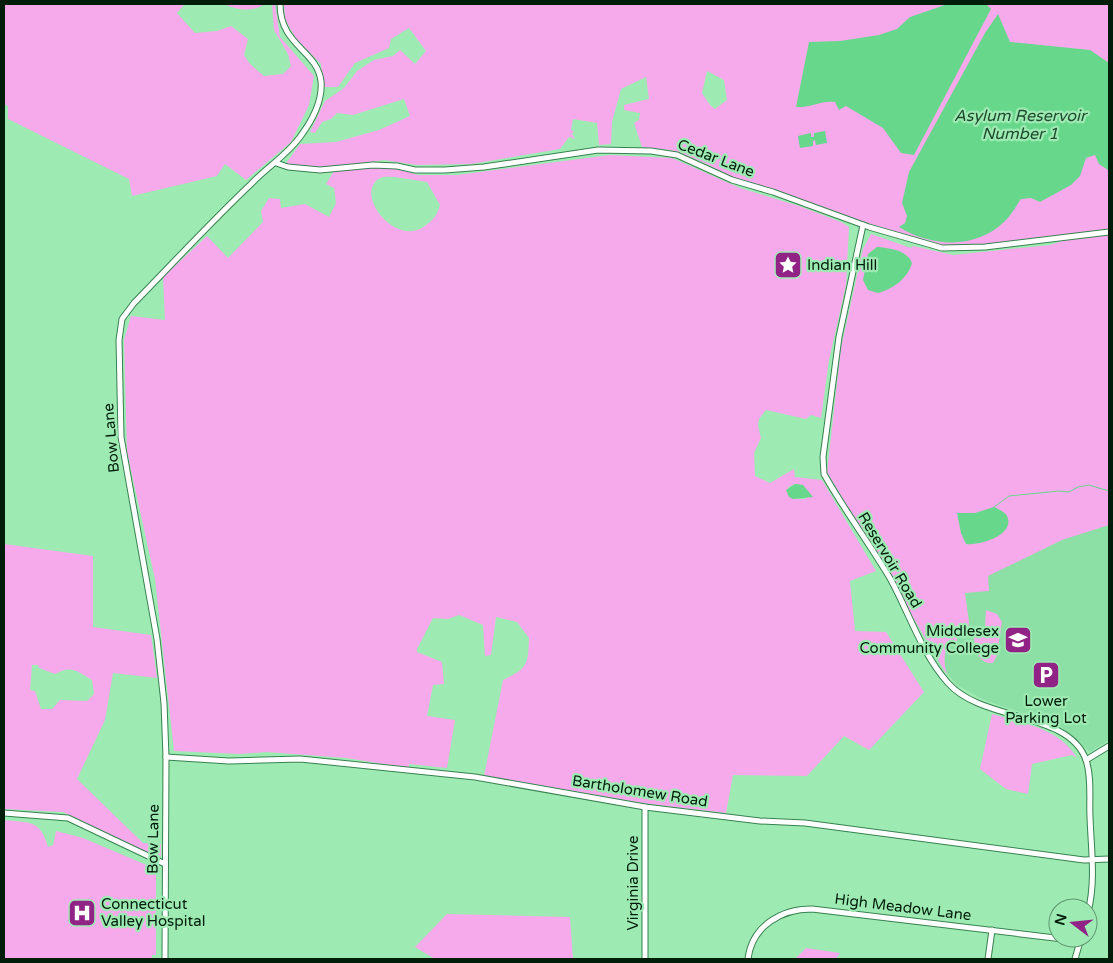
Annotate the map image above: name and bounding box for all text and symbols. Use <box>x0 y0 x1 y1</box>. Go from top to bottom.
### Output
water label: Asylum Reservoir Number 1 <box>954 106 1088 144</box>
street label: Cedar Lane <box>675 135 757 181</box>
place icon: Indian Hill <box>773 250 803 280</box>
place label: Indian Hill <box>807 256 877 274</box>
street label: Bow Lane <box>99 402 123 474</box>
street label: Reservoir Road <box>854 509 926 611</box>
place label: Middlesex Community College <box>859 622 999 657</box>
school or university icon: Middlesex Community College <box>1003 625 1033 655</box>
parking icon: Lower Parking Lot <box>1031 660 1061 690</box>
place label: Lower Parking Lot <box>1005 692 1087 727</box>
street label: Bartholomew Road <box>571 771 709 811</box>
street label: Bow Lane <box>143 804 163 874</box>
street label: Virginia Drive <box>624 836 642 930</box>
street label: High Meadow Lane <box>834 890 972 924</box>
place label: Connecticut Valley Hospital <box>101 895 205 930</box>
hospital icon: Connecticut Valley Hospital <box>67 898 97 928</box>
north arrow <box>1048 898 1098 948</box>
text: N <box>1051 912 1071 927</box>

